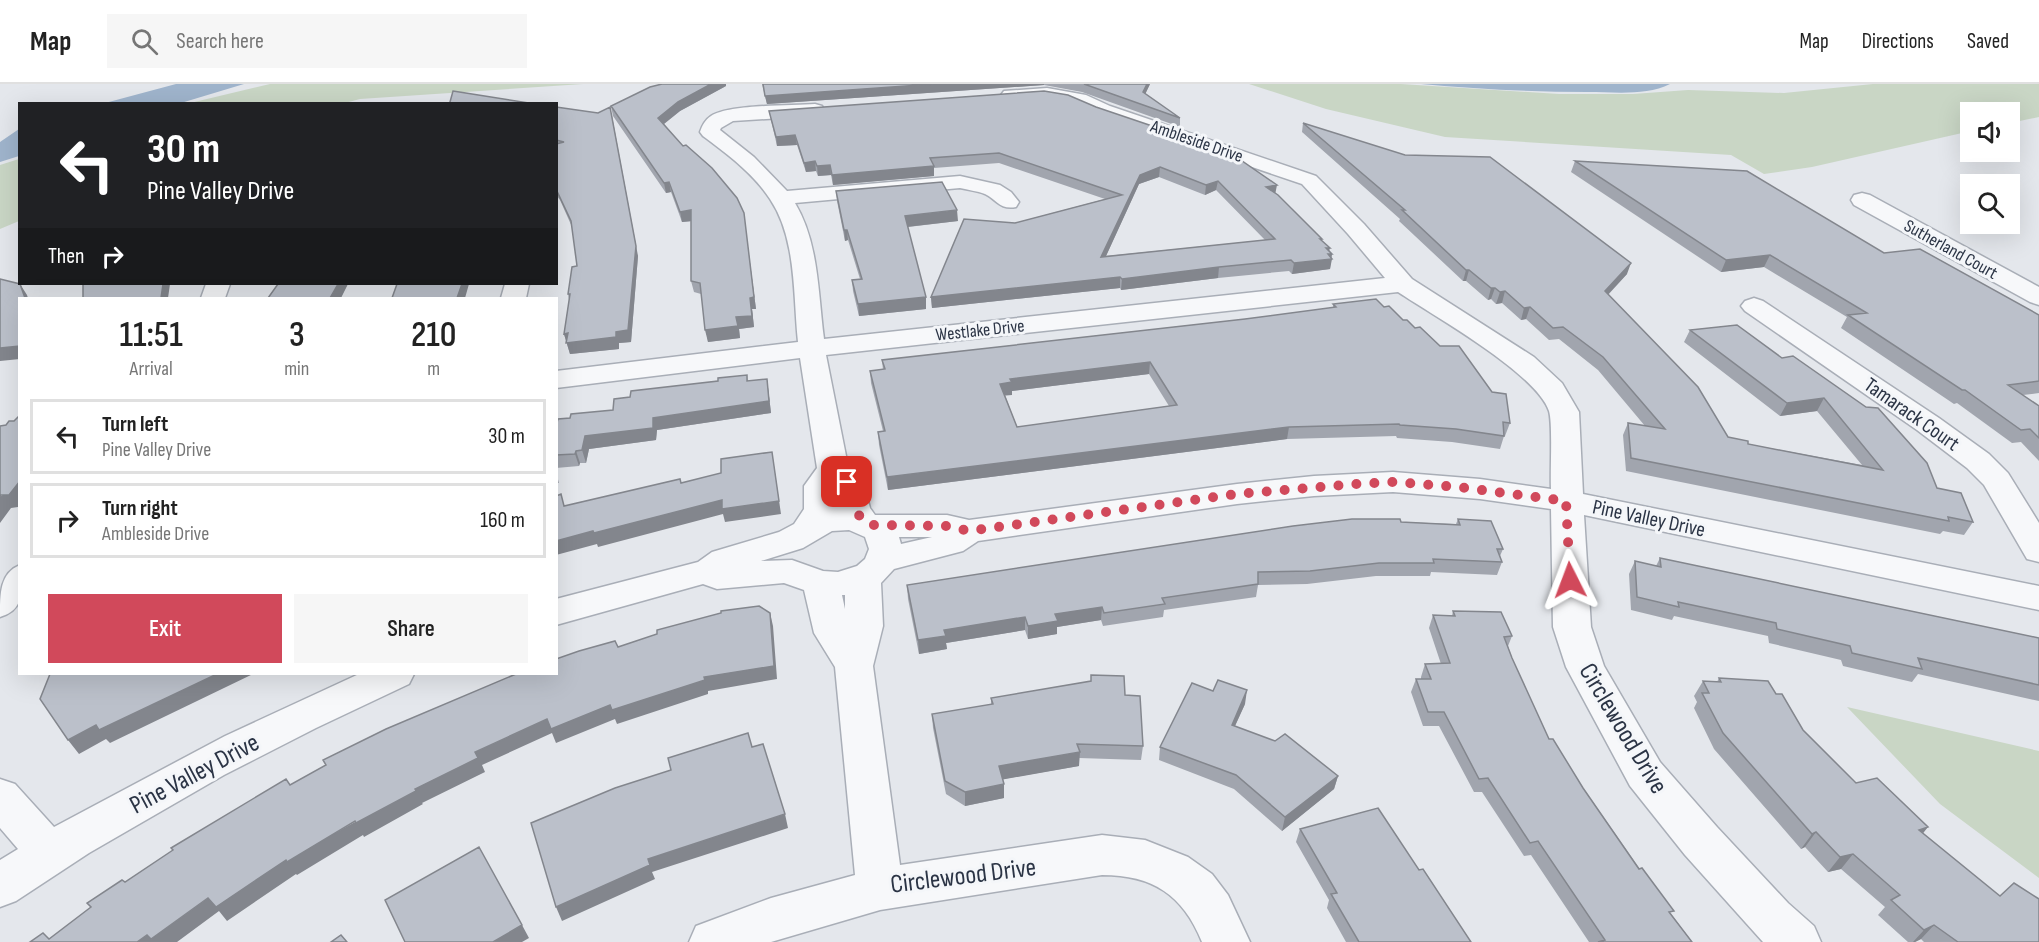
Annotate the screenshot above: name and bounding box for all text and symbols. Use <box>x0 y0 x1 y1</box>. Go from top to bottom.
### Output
search box <box>107 14 527 68</box>
text: Map <box>30 25 71 58</box>
icon: search <box>128 25 161 58</box>
text: Search here <box>176 28 264 55</box>
text: Map <box>1799 29 1829 54</box>
text: Directions <box>1862 29 1934 54</box>
text: Saved <box>1967 29 2009 54</box>
map controls <box>1960 102 2020 234</box>
button: sound <box>1960 102 2020 162</box>
street label: Ambleside Drive <box>1147 116 1246 167</box>
text: 30 m <box>147 124 220 175</box>
icon: left <box>48 126 126 204</box>
button: search <box>1960 174 2020 234</box>
text: Pine Valley Drive <box>147 175 294 207</box>
street label: Sutherland Court <box>1900 215 2002 284</box>
icon: right <box>96 240 129 273</box>
text: Then <box>48 243 84 270</box>
text: 11:51 <box>120 314 183 357</box>
text: 3 <box>289 314 305 357</box>
text: 210 <box>411 314 456 357</box>
street label: Westlake Drive <box>935 315 1025 346</box>
text: Arrival <box>130 357 173 381</box>
text: min <box>284 357 309 381</box>
text: m <box>427 357 440 381</box>
street label: Tamarack Court <box>1859 372 1964 456</box>
text: Turn left <box>102 411 168 438</box>
icon: left <box>51 420 84 453</box>
text: 30 m <box>488 423 525 450</box>
text: Pine Valley Drive <box>102 438 211 462</box>
pin <box>821 456 872 507</box>
icon: arrive <box>830 465 863 498</box>
street label: Pine Valley Drive <box>1590 494 1708 543</box>
text: Turn right <box>102 495 178 522</box>
icon: right <box>51 504 84 537</box>
text: 160 m <box>480 507 525 534</box>
text: Ambleside Drive <box>102 522 209 546</box>
position arrow <box>1538 548 1602 612</box>
button: Exit <box>48 594 282 663</box>
button: Share <box>294 594 528 663</box>
street label: Circlewood Drive <box>1572 658 1674 800</box>
street label: Pine Valley Drive <box>125 727 265 821</box>
street label: Circlewood Drive <box>889 852 1038 901</box>

